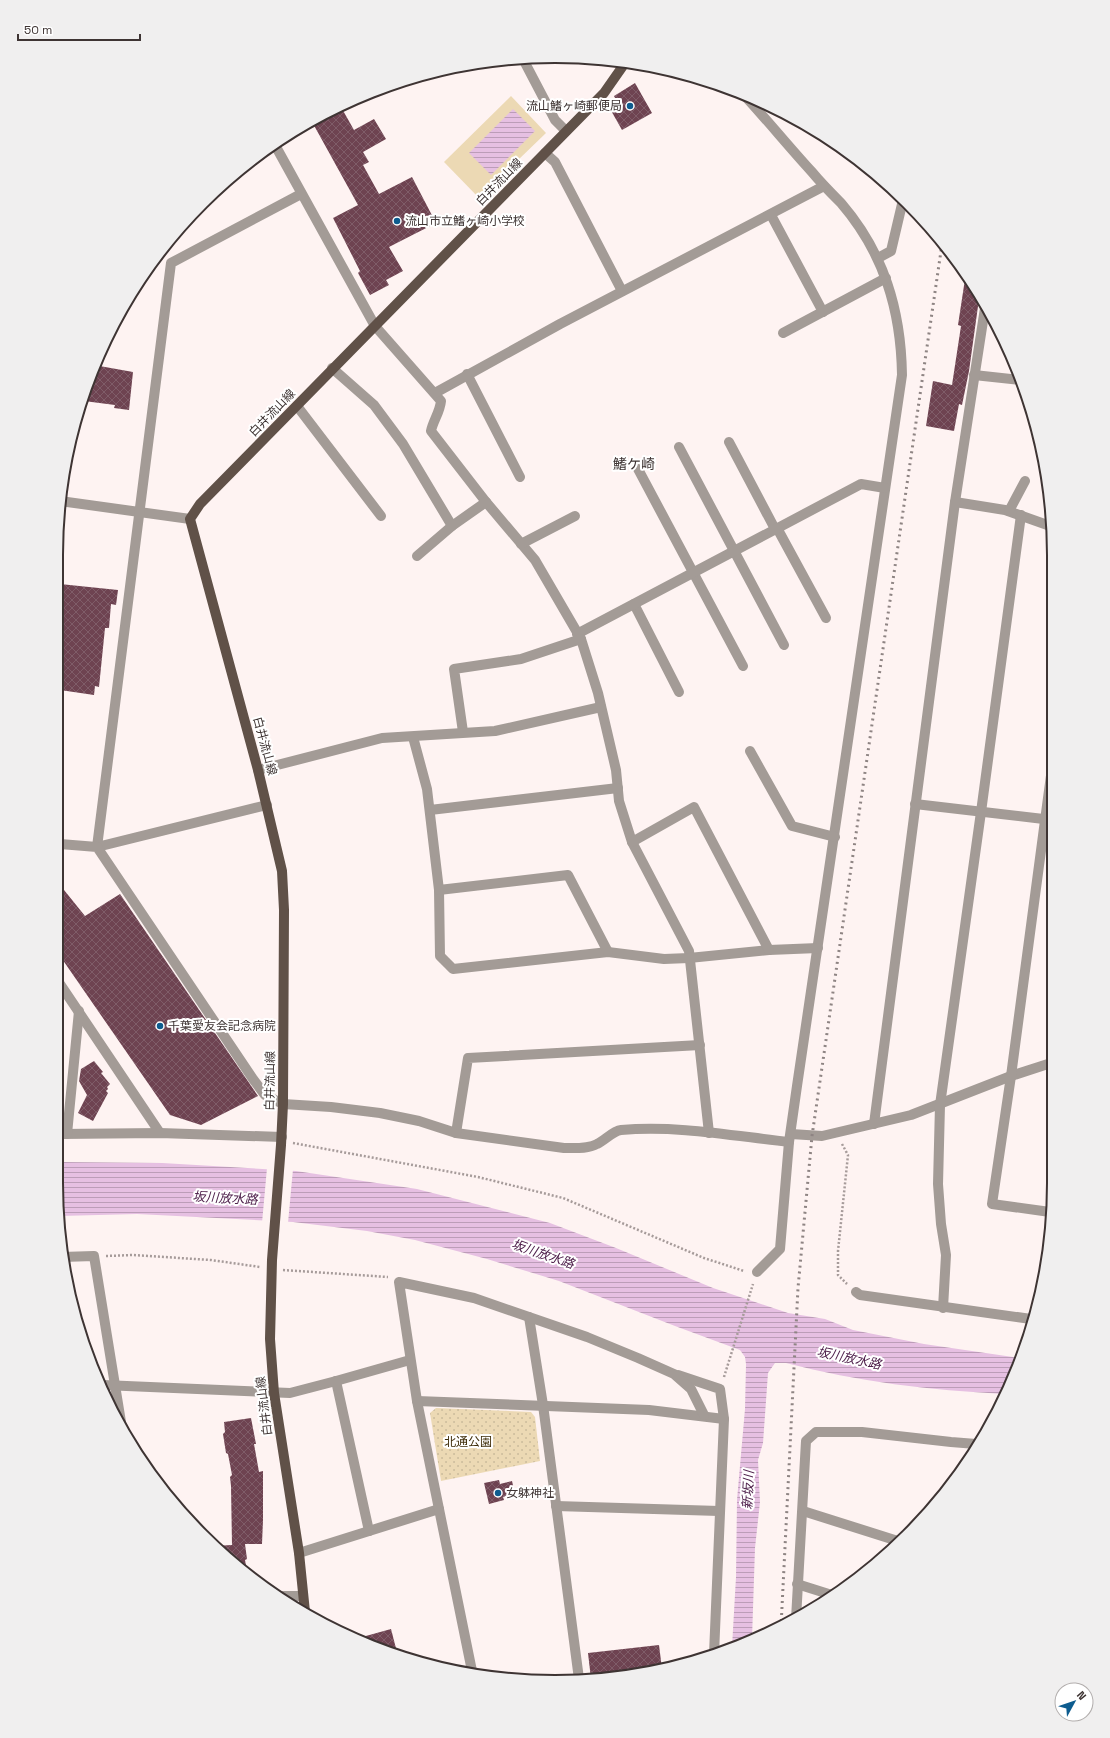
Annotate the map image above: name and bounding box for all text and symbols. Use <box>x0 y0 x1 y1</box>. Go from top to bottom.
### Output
scale bar <box>18 16 140 42</box>
text: 50 m <box>24 22 52 38</box>
place label: 流山鰭ヶ崎郵便局 <box>526 98 622 114</box>
marker: 流山鰭ヶ崎郵便局 <box>625 101 635 111</box>
street label: 白井流山線 <box>472 155 526 209</box>
place label: 流山市立鰭ヶ崎小学校 <box>405 213 525 229</box>
marker: 流山市立鰭ヶ崎小学校 <box>392 216 402 226</box>
street label: 白井流山線 <box>245 386 299 440</box>
district label: 鰭ケ崎 <box>613 455 655 473</box>
street label: 白井流山線 <box>250 715 280 777</box>
place label: 千葉愛友会記念病院 <box>168 1018 276 1034</box>
marker: 千葉愛友会記念病院 <box>155 1021 165 1031</box>
street label: 白井流山線 <box>261 1051 279 1111</box>
water label: 坂川放水路 <box>192 1188 259 1208</box>
water label: 坂川放水路 <box>509 1235 577 1273</box>
water label: 坂川放水路 <box>815 1343 884 1373</box>
street label: 白井流山線 <box>252 1375 276 1437</box>
park label: 北通公園 <box>444 1434 492 1450</box>
water label: 新坂川 <box>738 1468 758 1510</box>
place label: 女躰神社 <box>506 1485 554 1501</box>
marker: 女躰神社 <box>493 1488 503 1498</box>
north arrow <box>1054 1682 1094 1722</box>
text: N <box>1074 1688 1089 1703</box>

